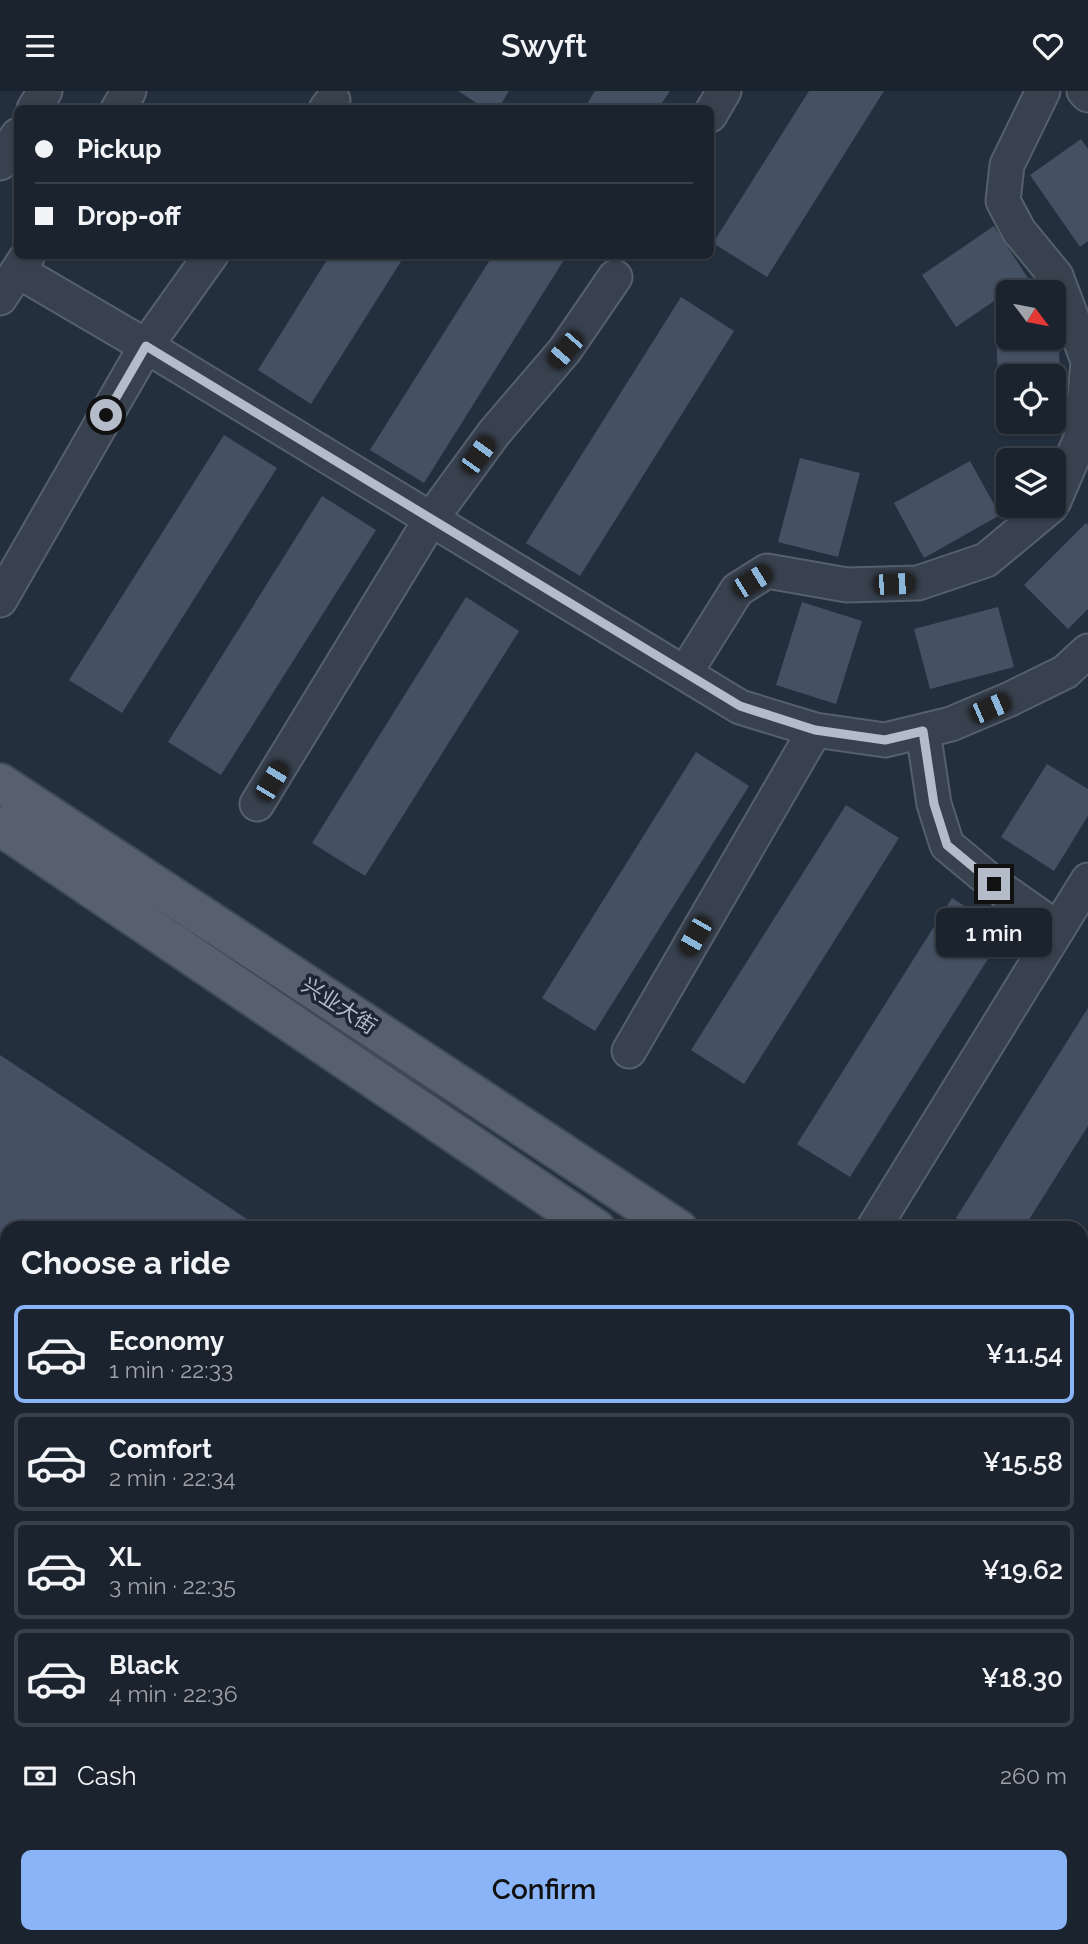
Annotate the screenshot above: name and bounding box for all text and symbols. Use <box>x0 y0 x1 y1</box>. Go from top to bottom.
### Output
icon: menu <box>21 27 59 65</box>
text: Swyft <box>501 27 587 64</box>
icon: heart <box>1029 27 1067 65</box>
text: Pickup <box>77 134 162 164</box>
text: Drop-off <box>77 201 181 231</box>
north arrow <box>996 280 1066 350</box>
map controls <box>996 280 1066 518</box>
car <box>544 327 587 373</box>
button: locate <box>996 364 1066 434</box>
route start <box>90 399 122 431</box>
car <box>458 432 499 478</box>
button: layers <box>996 448 1066 518</box>
car <box>729 561 776 601</box>
car <box>873 573 916 595</box>
car <box>967 690 1014 726</box>
car <box>253 758 292 804</box>
route end <box>978 868 1010 900</box>
callout: 1 min <box>936 909 1052 957</box>
car <box>676 913 715 959</box>
text: 1 min <box>965 919 1023 946</box>
street label: 兴业大街 <box>297 972 381 1039</box>
text: Choose a ride <box>21 1244 230 1281</box>
icon: car <box>25 1323 88 1386</box>
text: Economy <box>109 1326 224 1356</box>
text: ¥11.54 <box>986 1339 1063 1369</box>
text: 1 min · 22:33 <box>109 1356 233 1383</box>
icon: car <box>25 1431 88 1494</box>
text: Comfort <box>109 1434 212 1464</box>
text: ¥15.58 <box>983 1447 1063 1477</box>
text: 2 min · 22:34 <box>109 1464 236 1491</box>
icon: car <box>25 1539 88 1602</box>
text: XL <box>109 1542 141 1572</box>
text: ¥19.62 <box>982 1555 1063 1585</box>
text: 3 min · 22:35 <box>109 1572 236 1599</box>
icon: car <box>25 1647 88 1710</box>
text: Black <box>109 1650 179 1680</box>
text: ¥18.30 <box>981 1663 1063 1693</box>
text: 4 min · 22:36 <box>109 1680 238 1707</box>
icon: cash <box>21 1757 59 1795</box>
text: Cash <box>77 1761 137 1791</box>
text: 260 m <box>1000 1762 1067 1789</box>
button: Confirm <box>21 1850 1067 1930</box>

